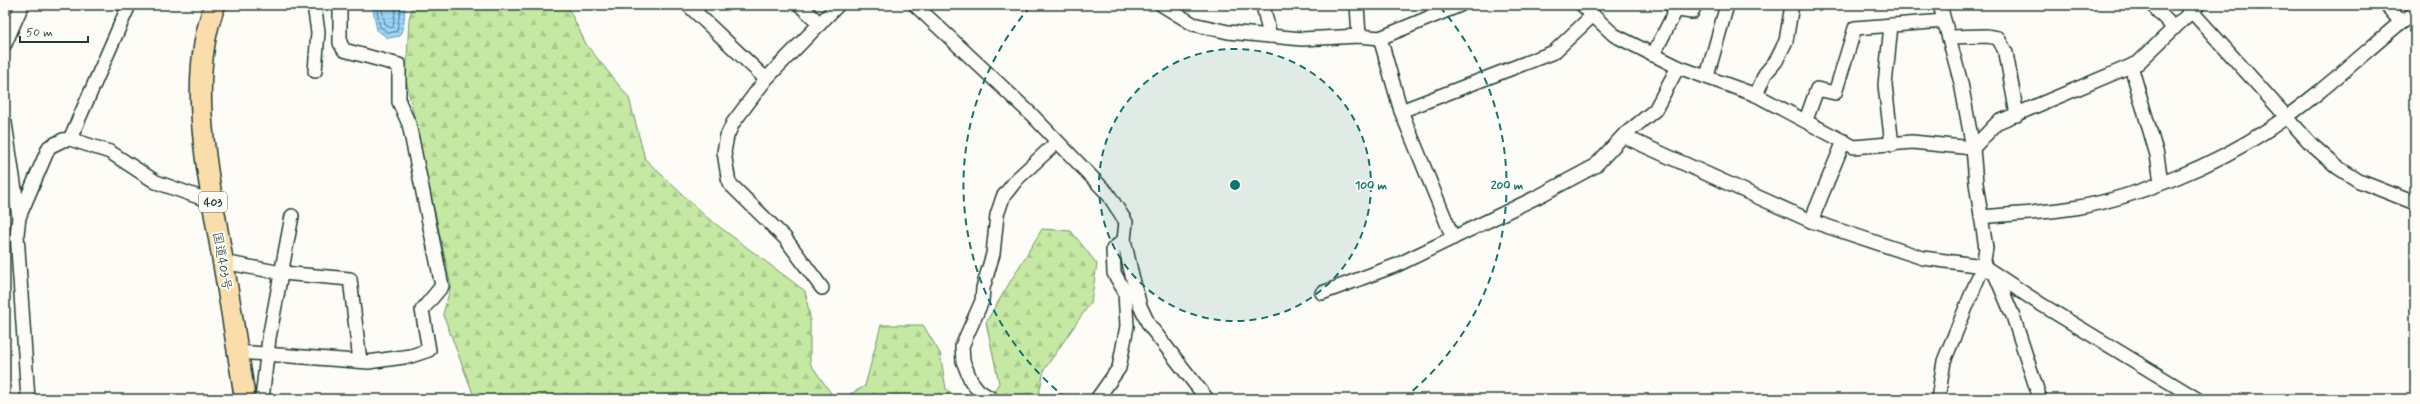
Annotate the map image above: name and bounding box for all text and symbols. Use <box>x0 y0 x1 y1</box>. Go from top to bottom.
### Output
scale bar <box>20 18 88 44</box>
text: 50 m <box>26 25 53 41</box>
centre of rings <box>1228 178 1242 192</box>
text: 100 m <box>1355 178 1388 194</box>
text: 200 m <box>1491 178 1524 194</box>
road number: 403 <box>199 192 227 212</box>
street label: 国道403号 <box>208 231 235 292</box>

